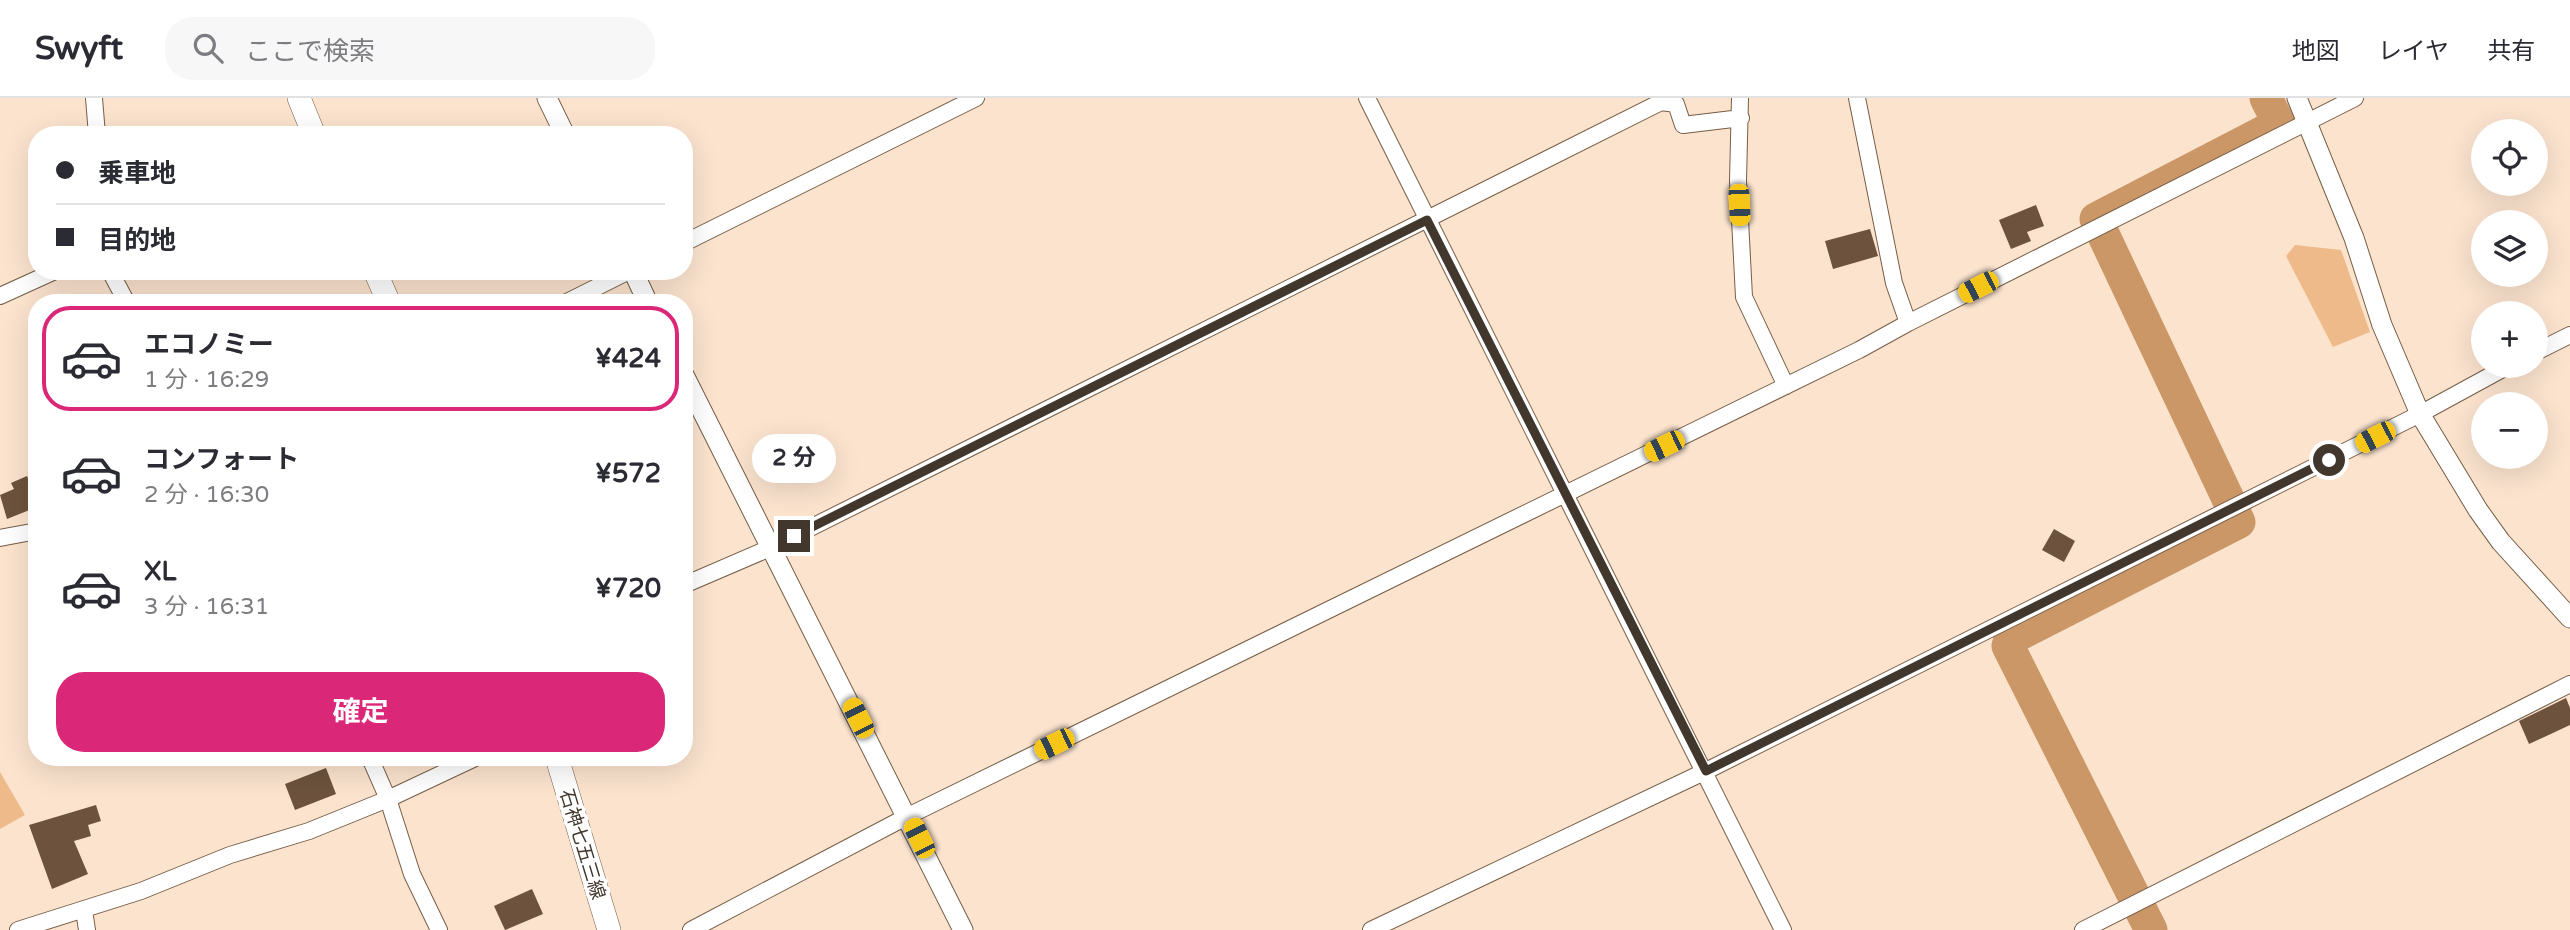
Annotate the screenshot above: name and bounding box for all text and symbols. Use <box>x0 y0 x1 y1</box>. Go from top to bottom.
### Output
search box <box>165 17 655 80</box>
text: Swyft <box>35 29 123 68</box>
icon: search <box>189 29 227 67</box>
text: ここで検索 <box>245 36 375 67</box>
text: 地図 <box>2292 37 2340 66</box>
text: レイヤ <box>2378 37 2449 66</box>
text: 共有 <box>2487 37 2535 66</box>
map controls <box>2471 119 2548 469</box>
button: locate <box>2471 119 2548 196</box>
text: 乗車地 <box>98 158 176 189</box>
car <box>1728 183 1751 227</box>
button: layers <box>2471 210 2548 287</box>
text: 目的地 <box>98 225 176 256</box>
car <box>1955 268 2002 306</box>
button: + <box>2471 301 2548 378</box>
icon: car <box>60 327 123 390</box>
text: エコノミー <box>144 329 274 360</box>
text: ¥424 <box>595 343 661 374</box>
text: 1 分 · 16:29 <box>144 366 269 394</box>
button: − <box>2471 392 2548 469</box>
car <box>2352 418 2399 456</box>
car <box>1641 427 1688 465</box>
callout: 2 分 <box>752 434 836 484</box>
icon: car <box>60 442 123 505</box>
text: コンフォート <box>144 444 299 475</box>
text: 2 分 <box>772 444 816 472</box>
route start <box>2313 444 2345 476</box>
text: ¥572 <box>595 458 661 489</box>
text: 2 分 · 16:30 <box>144 481 269 509</box>
route end <box>778 520 810 552</box>
text: XL <box>144 556 176 587</box>
icon: car <box>60 557 123 620</box>
text: ¥720 <box>595 573 661 604</box>
text: 3 分 · 16:31 <box>144 593 269 621</box>
button: 確定 <box>56 672 665 752</box>
car <box>840 695 877 741</box>
car <box>1031 725 1078 763</box>
street label: 石神七五三線 <box>555 787 609 902</box>
car <box>901 815 938 861</box>

